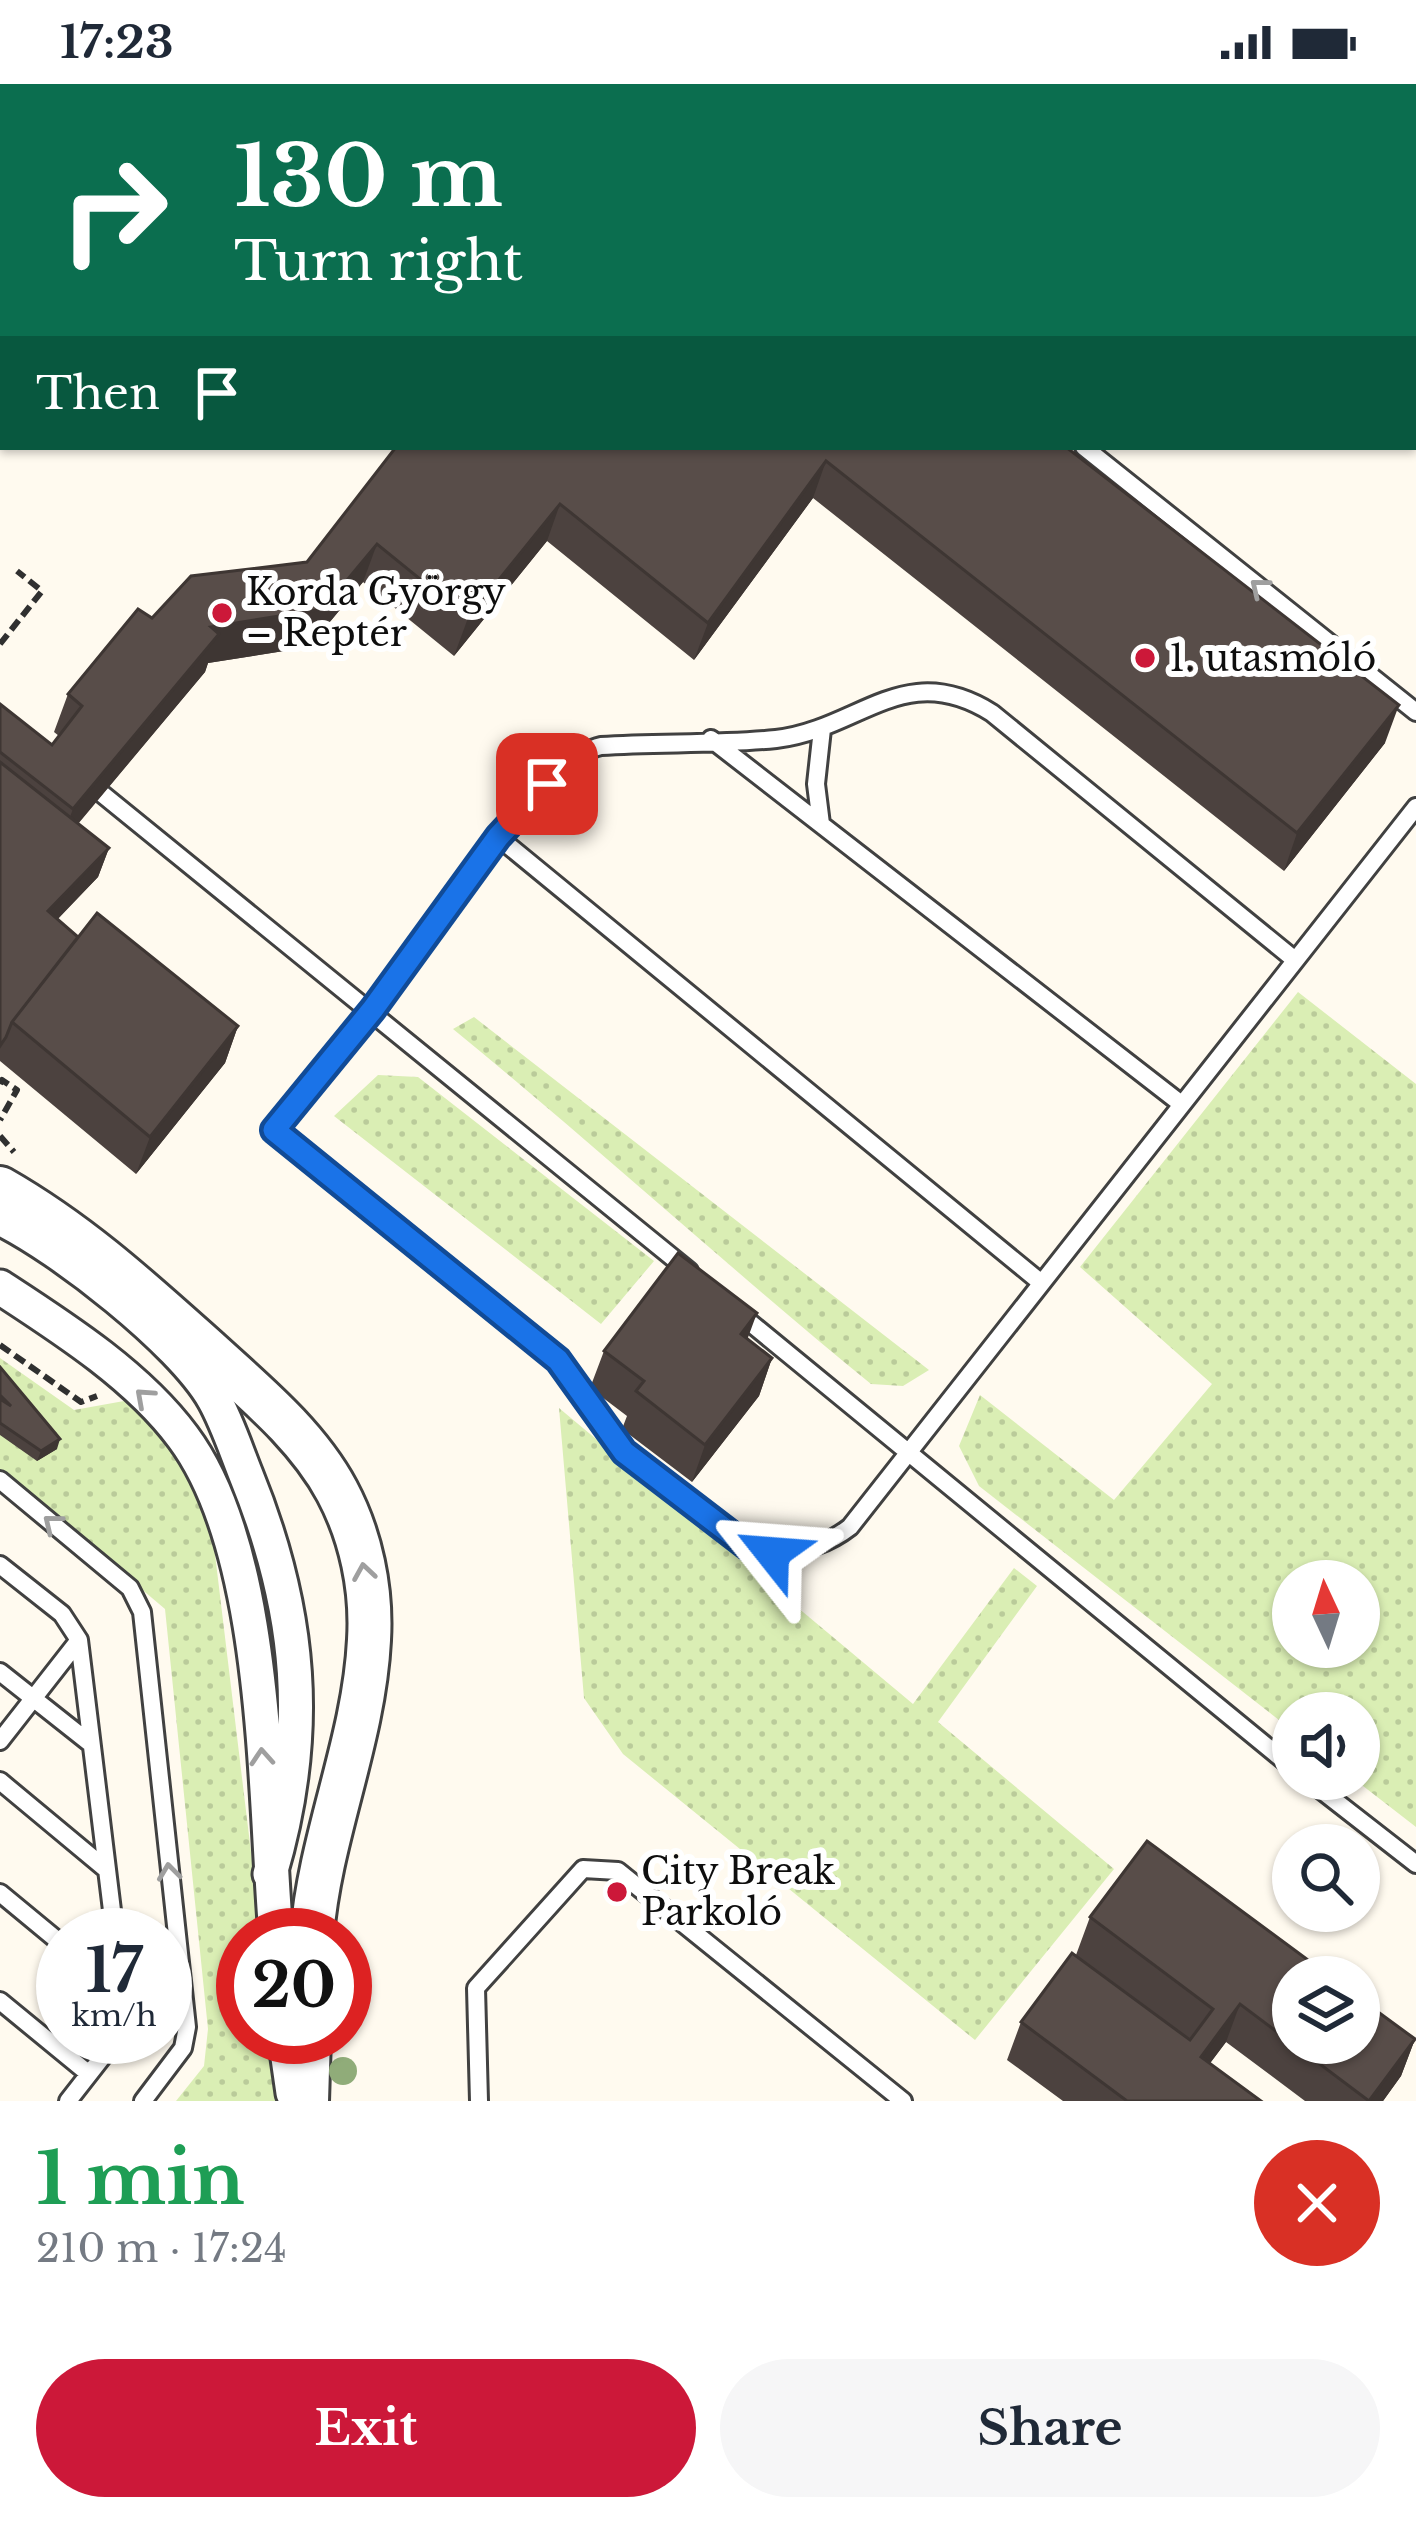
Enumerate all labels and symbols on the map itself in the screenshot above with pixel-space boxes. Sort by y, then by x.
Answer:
place label: Korda György – Reptér [246,570,506,656]
one-way arrow [1251,580,1273,601]
marker: Korda György – Reptér [209,600,235,626]
place label: 1. utasmóló [1169,636,1376,681]
marker: 1. utasmóló [1132,645,1158,671]
pin [496,733,598,835]
one-way arrow [137,1389,158,1411]
position arrow [709,1490,835,1616]
one-way arrow [44,1516,66,1538]
north arrow [1272,1560,1380,1668]
one-way arrow [353,1563,378,1583]
one-way arrow [249,1747,275,1766]
place label: City Break Parkoló [641,1849,835,1935]
one-way arrow [157,1862,183,1882]
marker: City Break Parkoló [604,1879,630,1905]
speed limit sign: 20 [216,1908,372,2064]

